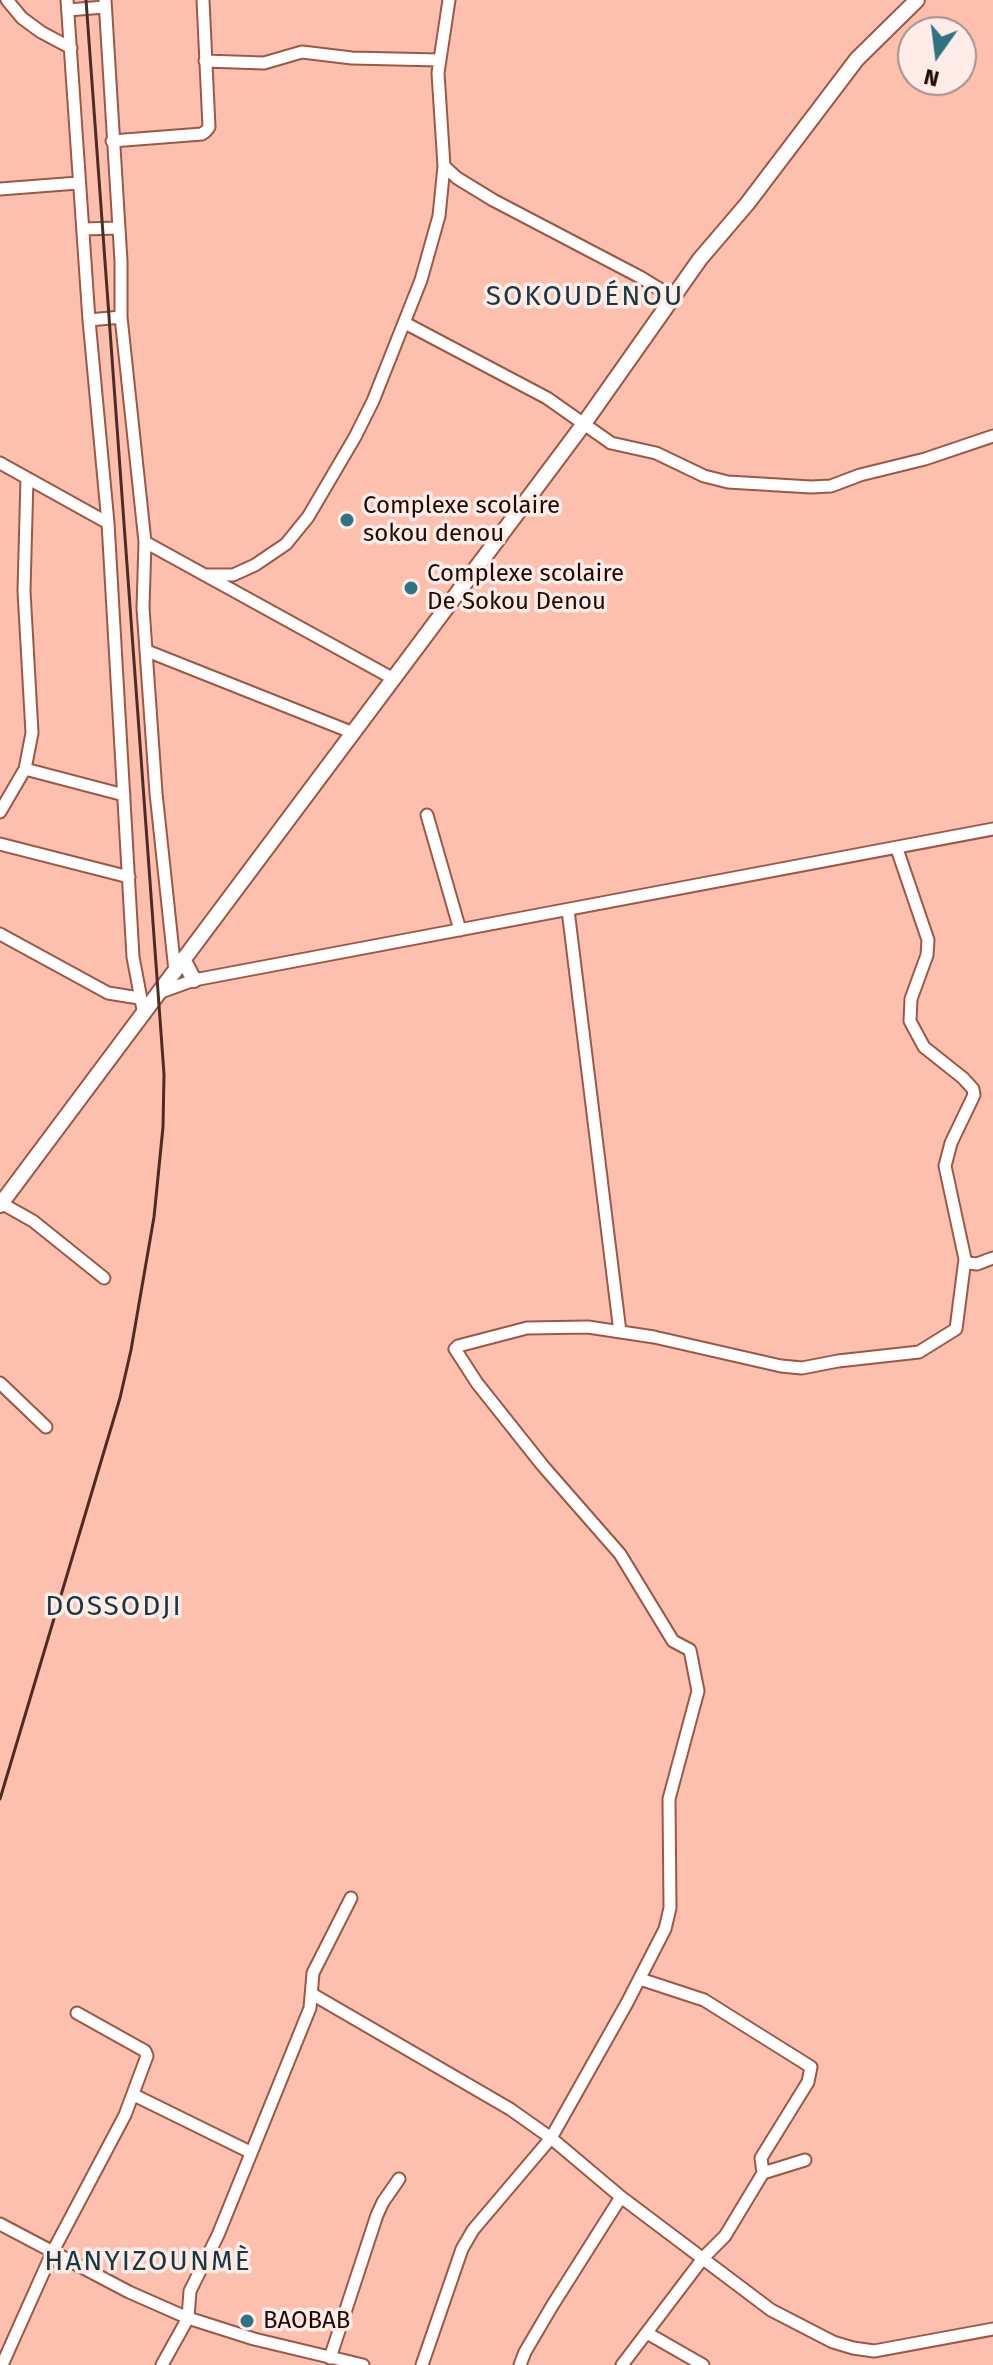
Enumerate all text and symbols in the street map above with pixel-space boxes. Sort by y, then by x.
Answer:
north arrow [897,16,977,96]
text: N [921,63,942,93]
district label: SOKOUDÉNOU [486,280,684,314]
place label: Complexe scolaire sokou denou [363,492,560,548]
marker: Complexe scolaire sokou denou [338,511,356,529]
place label: Complexe scolaire De Sokou Denou [427,560,624,616]
marker: Complexe scolaire De Sokou Denou [402,579,420,597]
district label: DOSSODJI [45,1590,183,1624]
district label: HANYIZOUNMÈ [44,2245,252,2279]
place label: BAOBAB [263,2307,350,2335]
marker: BAOBAB [238,2312,256,2330]

